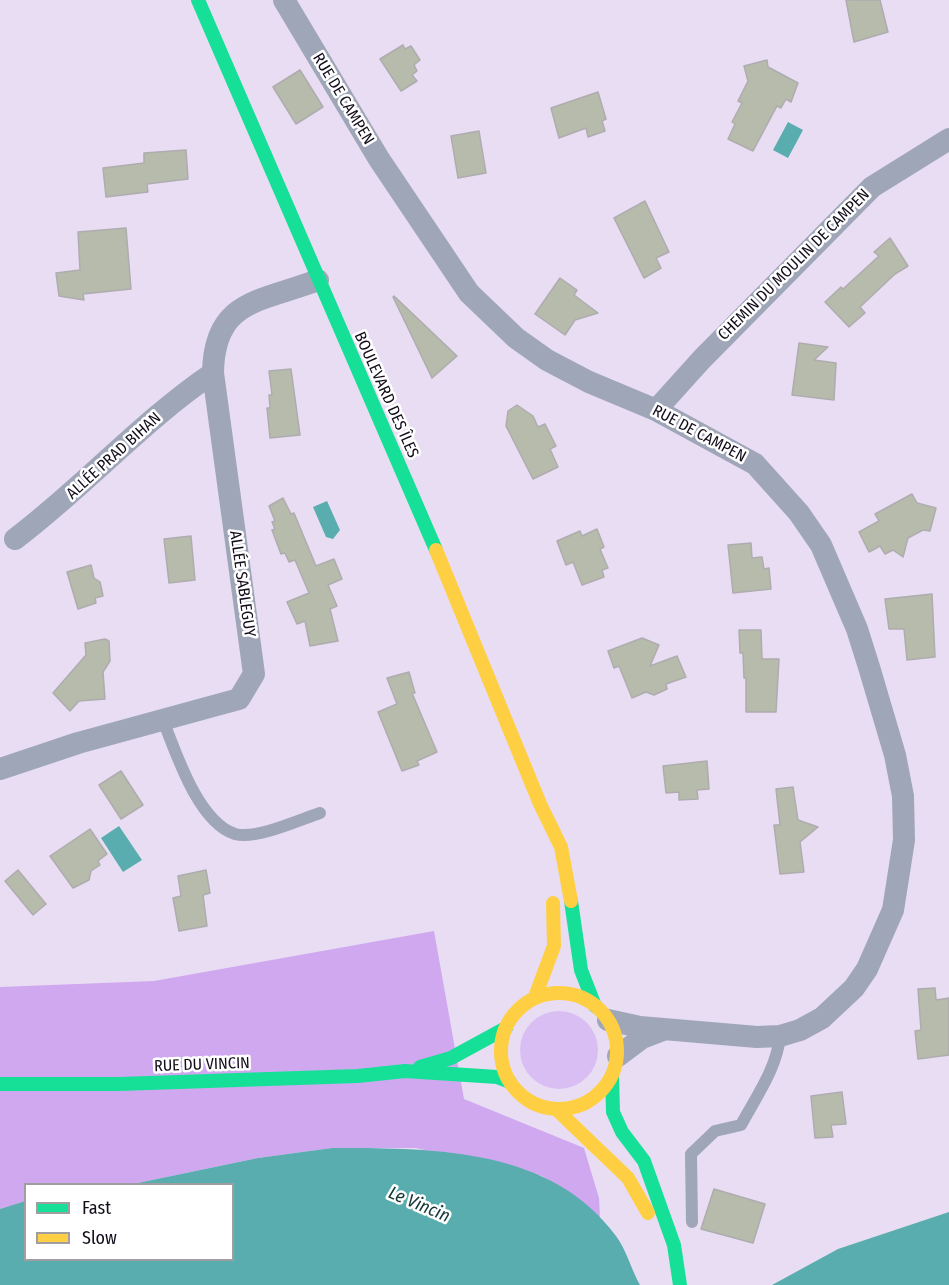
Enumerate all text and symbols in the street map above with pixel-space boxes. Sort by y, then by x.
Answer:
street label: RUE DE CAMPEN [308,50,378,148]
street label: CHEMIN DU MOULIN DE CAMPEN [714,185,874,345]
street label: BOULEVARD DES ÎLES [350,329,422,461]
street label: RUE DE CAMPEN [649,401,749,467]
street label: ALLÉE PRAD BIHAN [63,408,165,504]
street label: ALLÉE SABLEGUY [225,530,259,638]
street label: RUE DU VINCIN [154,1054,250,1076]
water label: Le Vincin [385,1182,453,1228]
legend [24,1183,234,1261]
text: Fast [82,1197,111,1219]
text: Slow [82,1227,117,1249]

